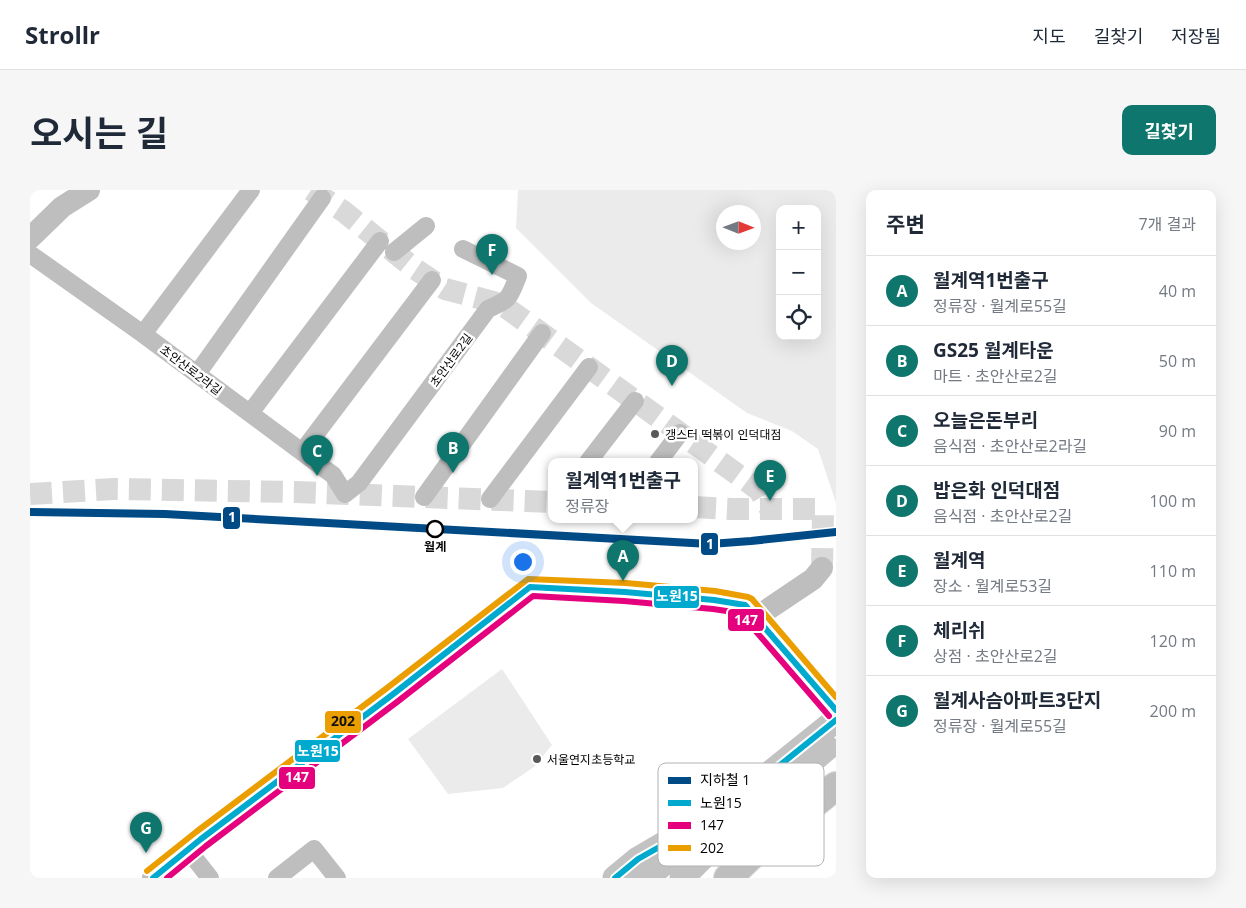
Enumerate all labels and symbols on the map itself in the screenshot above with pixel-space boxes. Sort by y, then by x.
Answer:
north arrow [716,205,761,250]
pin: F [476,234,508,275]
street label: 초안산로2길 [426,330,476,390]
street label: 초안산로2라길 [157,341,225,399]
pin: D [656,345,688,386]
place label: 갱스터 떡볶이 인덕대점 [665,426,782,443]
marker: 갱스터 떡볶이 인덕대점 [649,428,661,440]
pin: B [437,432,469,473]
pin: C [301,435,333,476]
pin: E [754,460,786,501]
line badge: 1 [222,506,241,530]
text: 1 [228,507,236,526]
marker: 월계 [426,520,444,538]
line badge: 1 [700,532,719,556]
text: 1 [706,534,714,553]
place label: 월계 [424,538,446,555]
pin: A [607,540,639,581]
your location [510,549,536,575]
line badge: 노원15 [653,585,700,609]
text: 노원15 [656,586,698,605]
line badge: 147 [727,608,765,632]
text: 147 [734,610,758,629]
line badge: 202 [324,710,362,734]
text: 202 [331,711,355,730]
line badge: 노원15 [294,739,341,763]
text: 노원15 [297,741,339,760]
place label: 서울연지초등학교 [547,751,635,768]
marker: 서울연지초등학교 [531,753,543,765]
legend [658,763,824,866]
line badge: 147 [278,766,316,790]
text: 147 [285,767,309,786]
text: 지하철 1 [700,770,750,789]
text: 노원15 [700,793,742,812]
pin: G [130,812,162,853]
text: 147 [700,815,724,834]
text: 202 [700,838,724,857]

